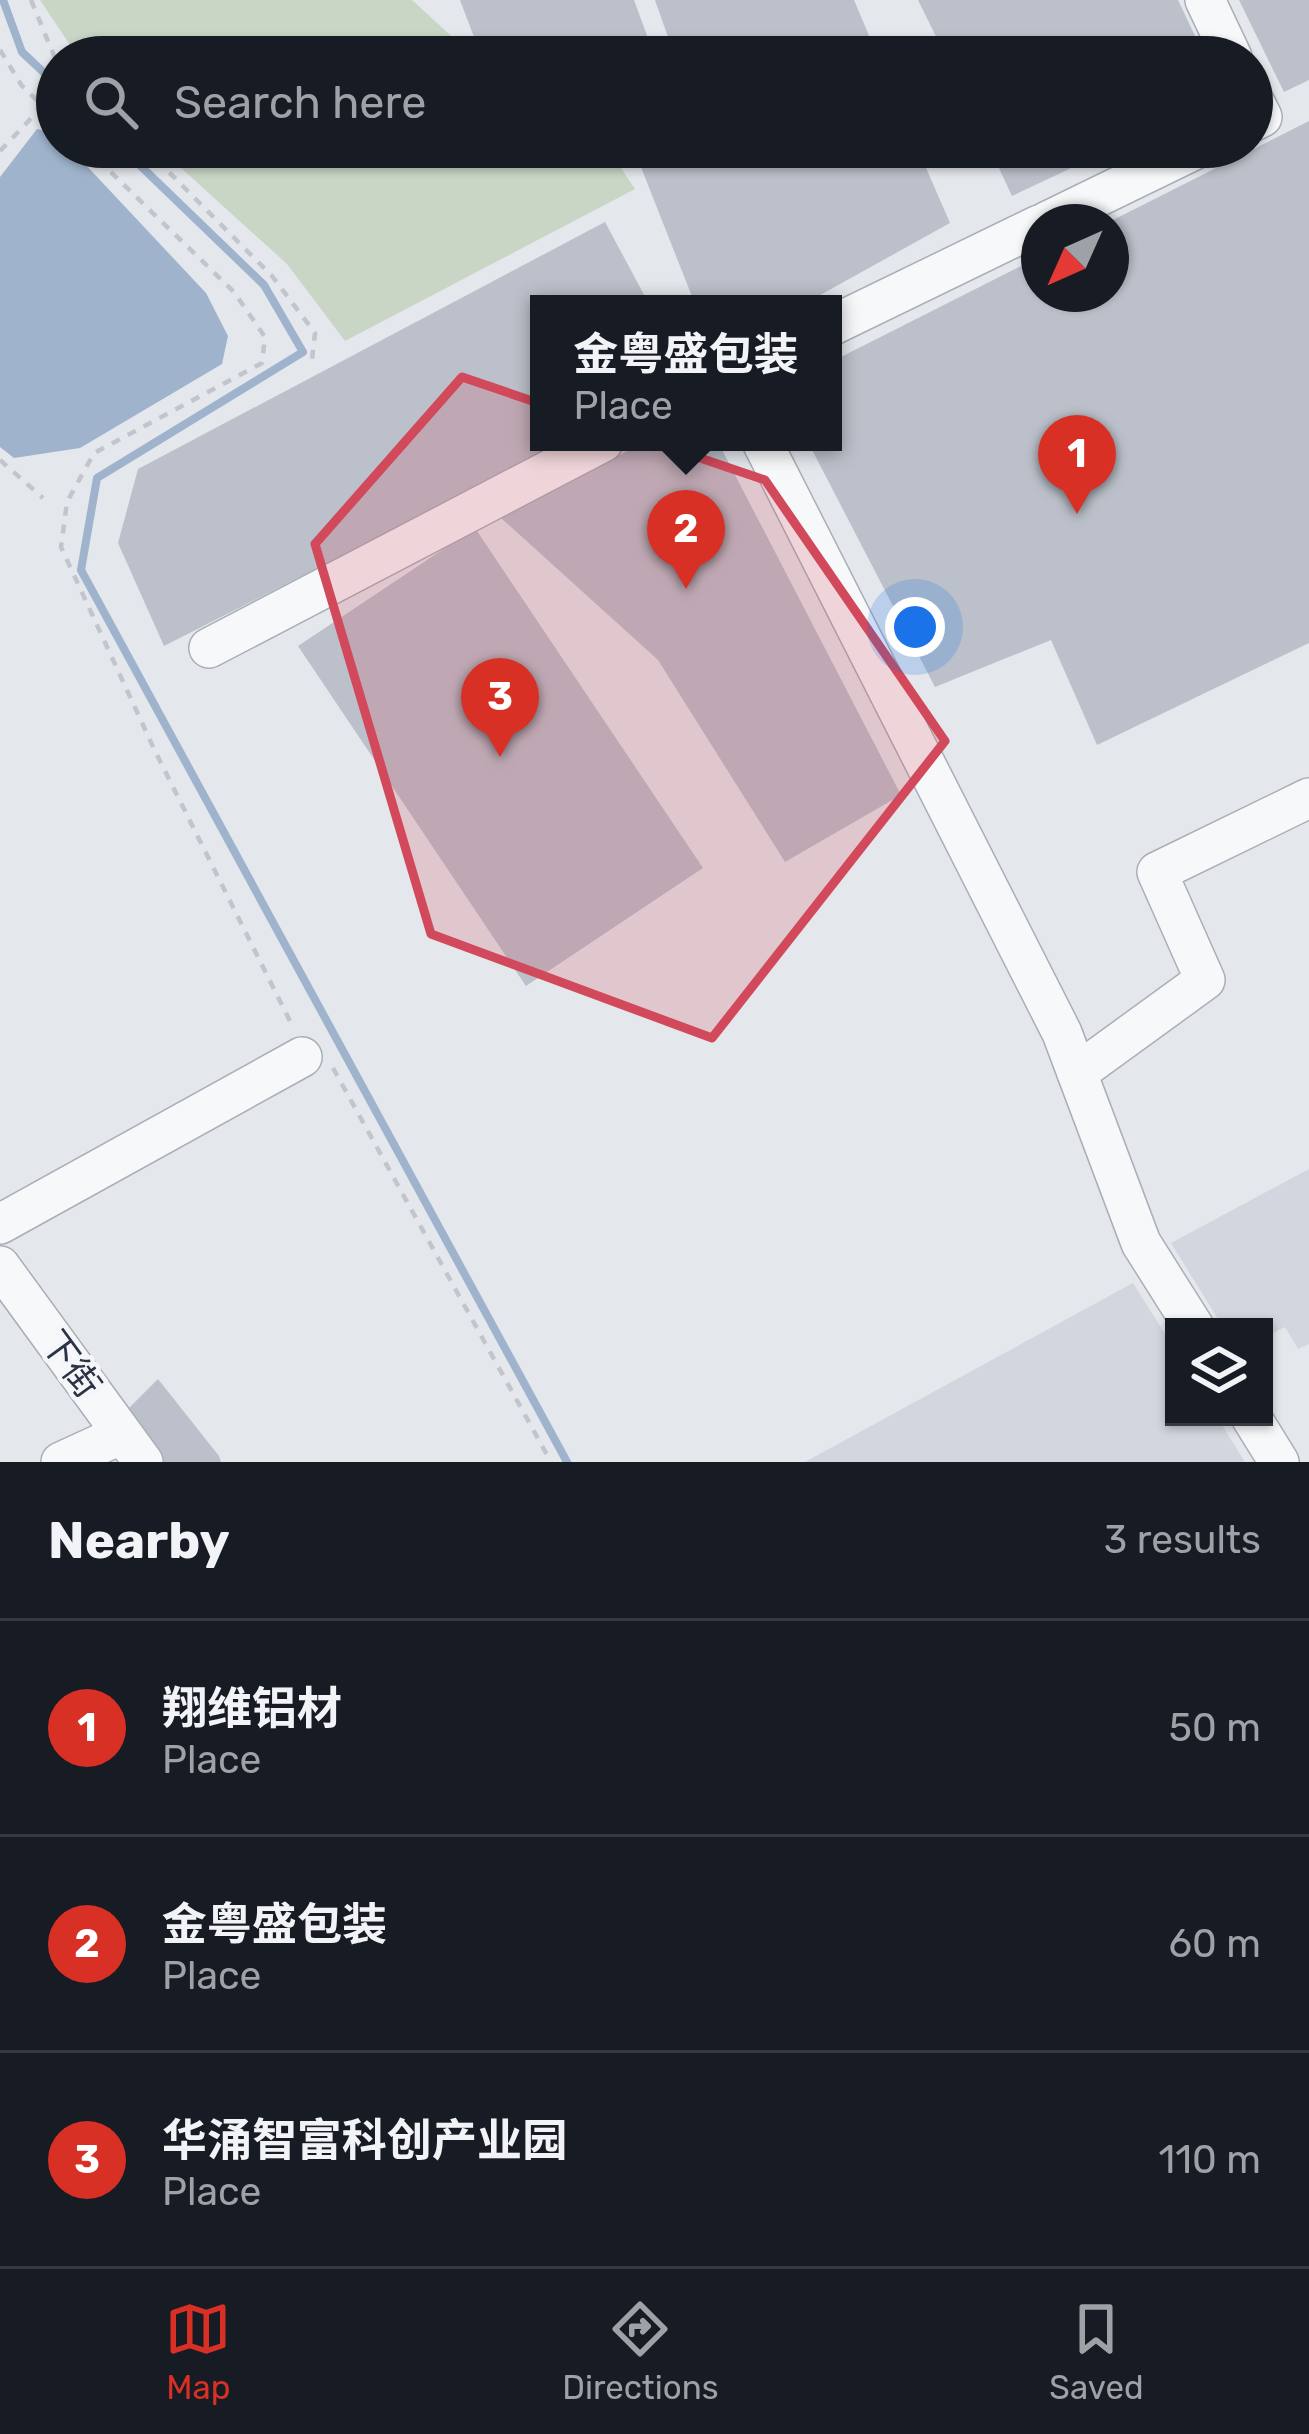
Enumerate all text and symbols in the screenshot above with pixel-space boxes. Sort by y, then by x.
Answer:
search box [36,36,1273,168]
icon: search [78,69,144,135]
text: Search here [174,76,426,129]
north arrow [1021,204,1129,312]
popup [530,295,842,451]
text: 金粤盛包装 [573,328,799,381]
text: Place [573,383,673,429]
pin: 1 [1038,415,1116,514]
pin: 2 [647,490,725,589]
your location [885,597,945,657]
pin: 3 [461,658,539,757]
map controls [1165,1318,1273,1426]
button: layers [1165,1318,1273,1426]
street label: 下街 [32,1322,110,1406]
text: Nearby [48,1510,230,1571]
text: 3 results [1104,1517,1261,1563]
text: 翔维铝材 [162,1682,342,1735]
text: 1 [77,1705,97,1751]
text: 50 m [1169,1705,1261,1751]
text: Place [162,1737,261,1783]
text: 金粤盛包装 [162,1898,387,1951]
text: 2 [74,1921,100,1967]
text: 60 m [1168,1921,1261,1967]
text: Place [162,1953,261,1999]
text: 华涌智富科创产业园 [162,2114,567,2167]
text: 3 [74,2137,100,2183]
text: 110 m [1159,2137,1261,2183]
text: Place [162,2169,261,2215]
tab: Map [165,2296,231,2407]
tab: Directions [562,2296,719,2407]
tab: Saved [1049,2296,1144,2407]

